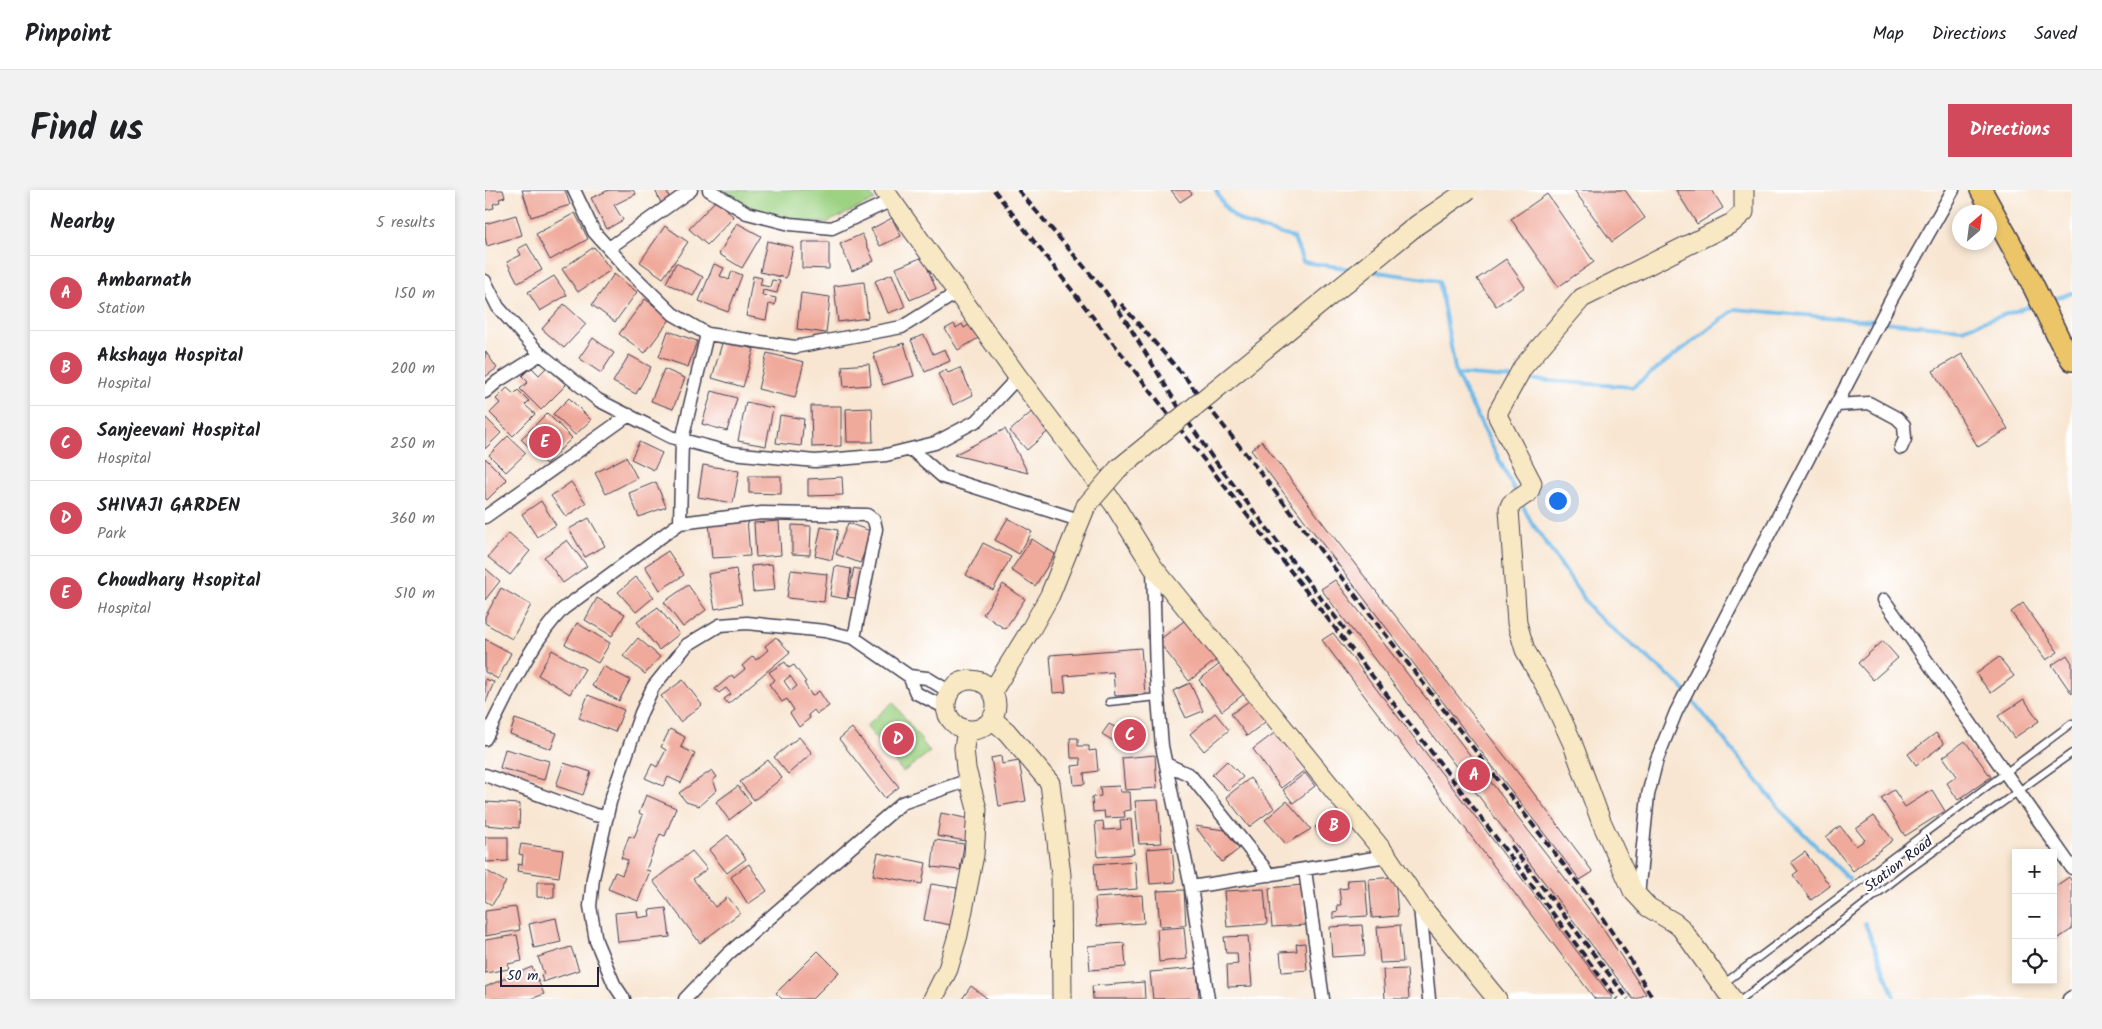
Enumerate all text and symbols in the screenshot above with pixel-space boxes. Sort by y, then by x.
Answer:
text: Pinpoint [25,15,112,54]
text: Map [1872,20,1904,49]
text: Directions [1932,20,2006,49]
text: Saved [2034,20,2077,49]
text: Find us [30,102,143,158]
button: Directions [1948,104,2072,157]
north arrow [1952,205,1997,250]
text: Nearby [50,206,115,239]
text: 5 results [376,210,435,235]
text: Ambarnath [97,266,191,296]
text: A [61,281,71,306]
text: 150 m [394,281,435,306]
text: Station [97,296,145,321]
text: Akshaya Hospital [97,341,243,371]
text: B [61,356,71,381]
text: 200 m [391,356,435,381]
text: Hospital [97,371,151,396]
text: Sanjeevani Hospital [97,416,260,446]
pin: E [529,423,561,461]
text: C [61,431,71,456]
text: 250 m [390,431,435,456]
text: Hospital [97,446,151,471]
your location [1545,488,1571,514]
text: SHIVAJI GARDEN [97,491,240,521]
text: D [61,506,71,531]
text: 360 m [390,506,435,531]
text: Park [97,521,126,546]
text: Choudhary Hsopital [97,566,260,596]
text: E [62,581,70,606]
text: 510 m [394,581,435,606]
text: Hospital [97,596,151,621]
pin: C [1114,716,1146,754]
pin: D [882,720,914,758]
pin: A [1458,756,1490,794]
pin: B [1318,807,1350,845]
street label: Station Road [1859,831,1939,899]
map controls [2012,849,2057,984]
button: + [2012,849,2057,894]
button: − [2012,894,2057,939]
button: locate [2012,939,2057,984]
scale bar [500,964,599,987]
text: 50 m [507,965,538,987]

